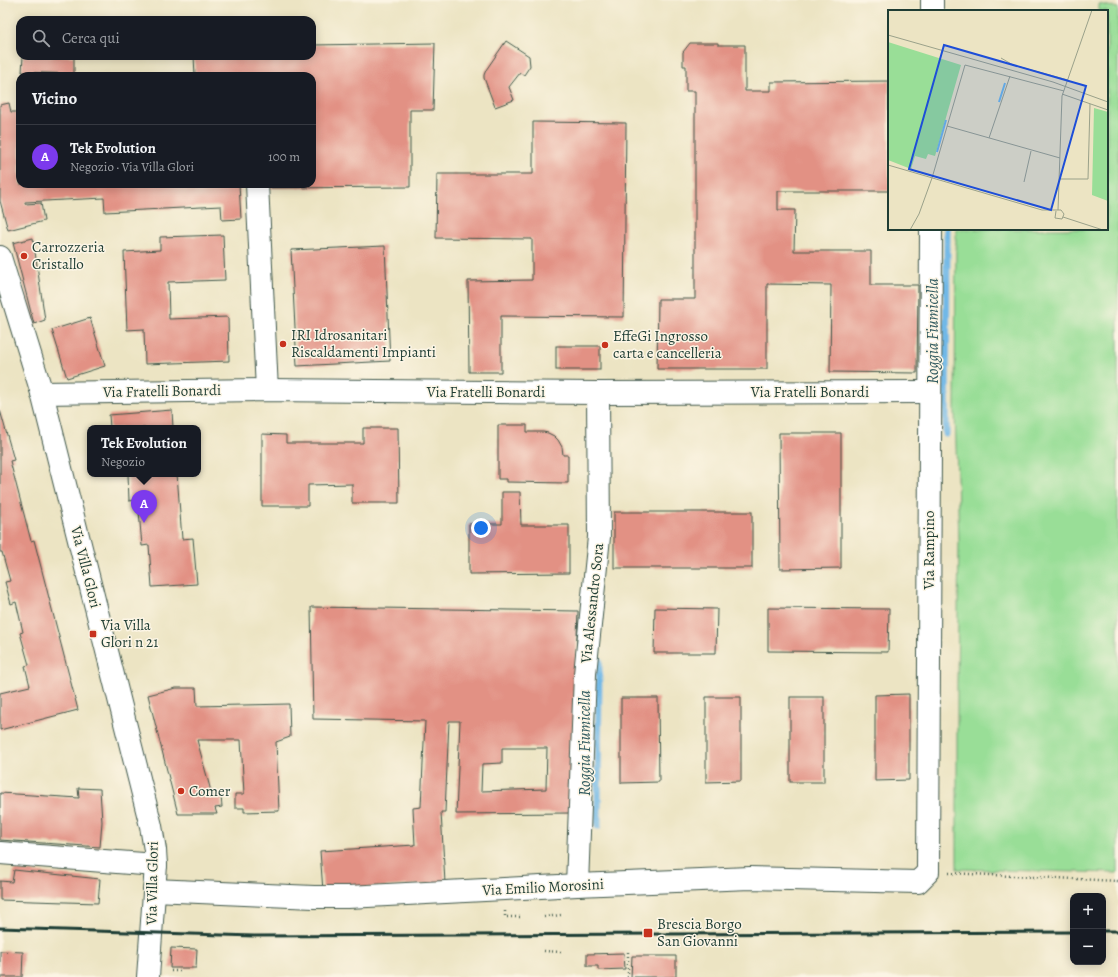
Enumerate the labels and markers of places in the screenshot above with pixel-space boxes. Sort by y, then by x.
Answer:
place label: Carrozzeria Cristallo [32,237,105,274]
marker: Carrozzeria Cristallo [19,251,29,261]
place label: IRI Idrosanitari Riscaldamenti Impianti [291,325,436,362]
place label: EffeGi Ingrosso carta e cancelleria [613,326,722,363]
marker: IRI Idrosanitari Riscaldamenti Impianti [278,339,288,349]
marker: EffeGi Ingrosso carta e cancelleria [600,340,610,350]
pin: A [131,490,157,523]
place label: Via Villa Glori n 21 [100,615,158,652]
marker: Via Villa Glori n 21 [88,629,98,639]
place label: Comer [189,781,231,801]
marker: Comer [176,786,186,796]
place label: Brescia Borgo San Giovanni [657,914,742,951]
marker: Brescia Borgo San Giovanni [642,927,654,939]

